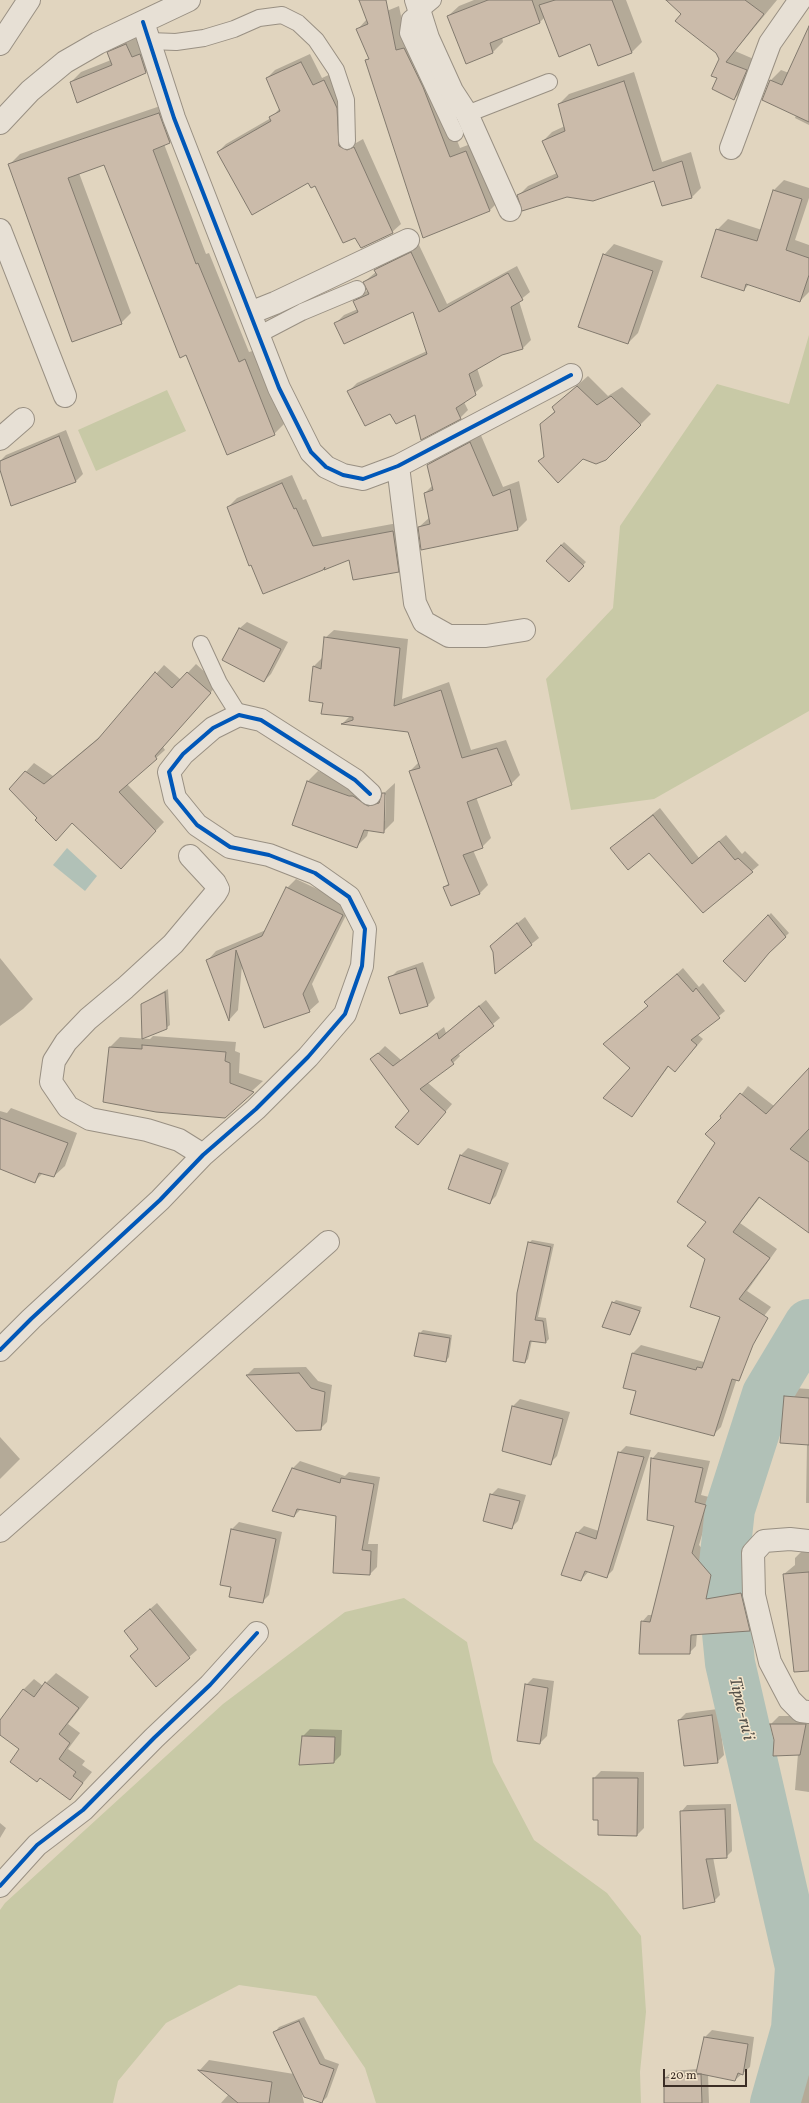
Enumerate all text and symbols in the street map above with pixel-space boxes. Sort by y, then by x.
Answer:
water label: Tipae-ru’i [723,1676,757,1742]
scale bar [665,2061,749,2087]
text: 20 m [670,2068,697,2084]

